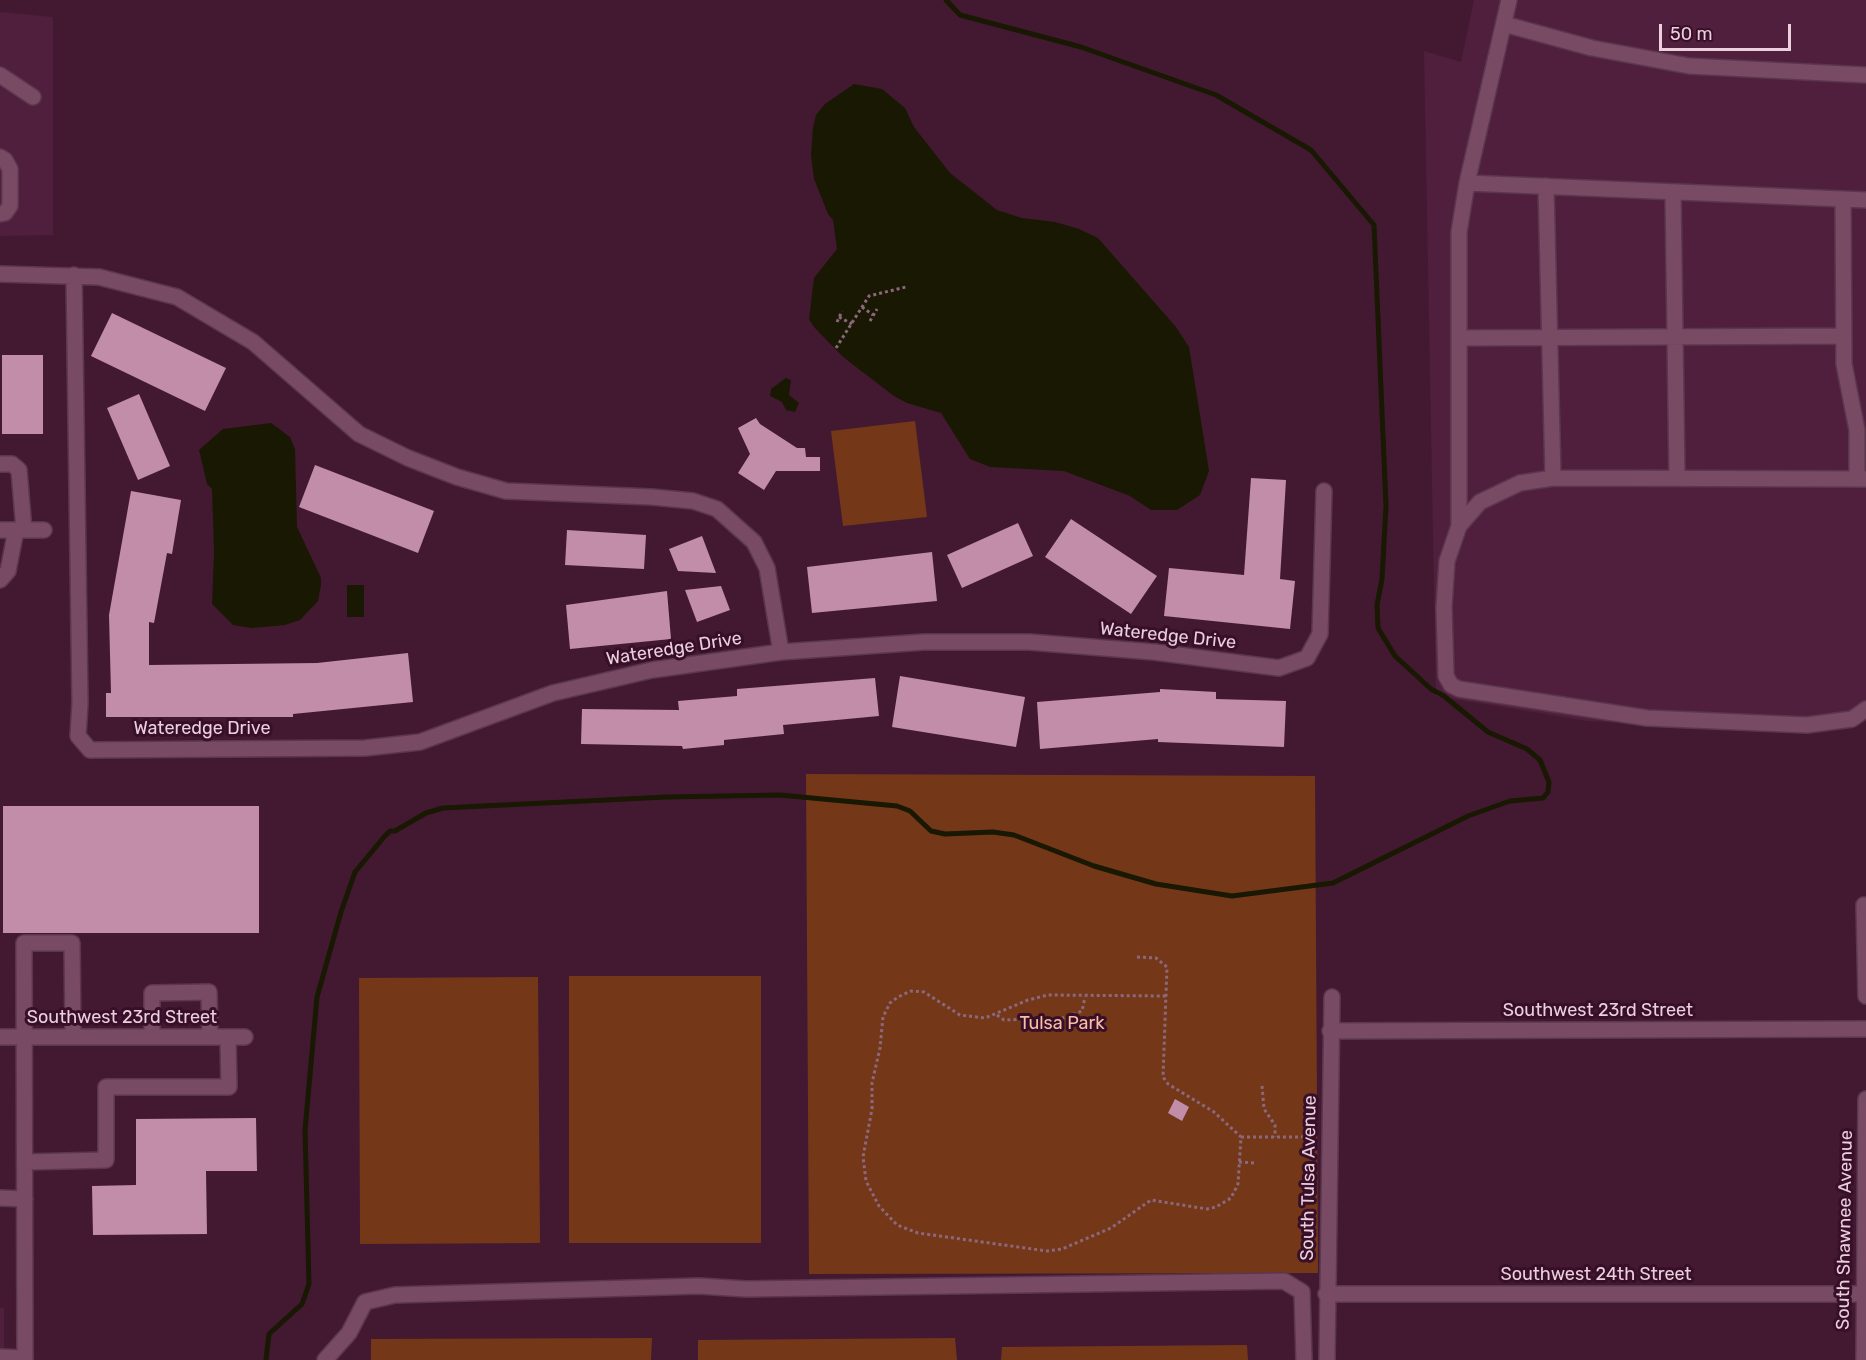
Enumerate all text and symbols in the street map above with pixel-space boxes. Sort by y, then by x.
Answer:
scale bar [1662,12,1794,50]
text: 50 m [1670,23,1713,45]
street label: Wateredge Drive [1099,618,1237,654]
street label: Wateredge Drive [605,628,743,670]
street label: Wateredge Drive [134,718,270,740]
street label: Southwest 23rd Street [1503,1000,1693,1022]
street label: Southwest 23rd Street [27,1007,217,1029]
park label: Tulsa Park [1019,1013,1105,1035]
street label: South Tulsa Avenue [1297,1095,1321,1261]
street label: South Shawnee Avenue [1832,1130,1858,1330]
street label: Southwest 24th Street [1500,1264,1692,1286]

